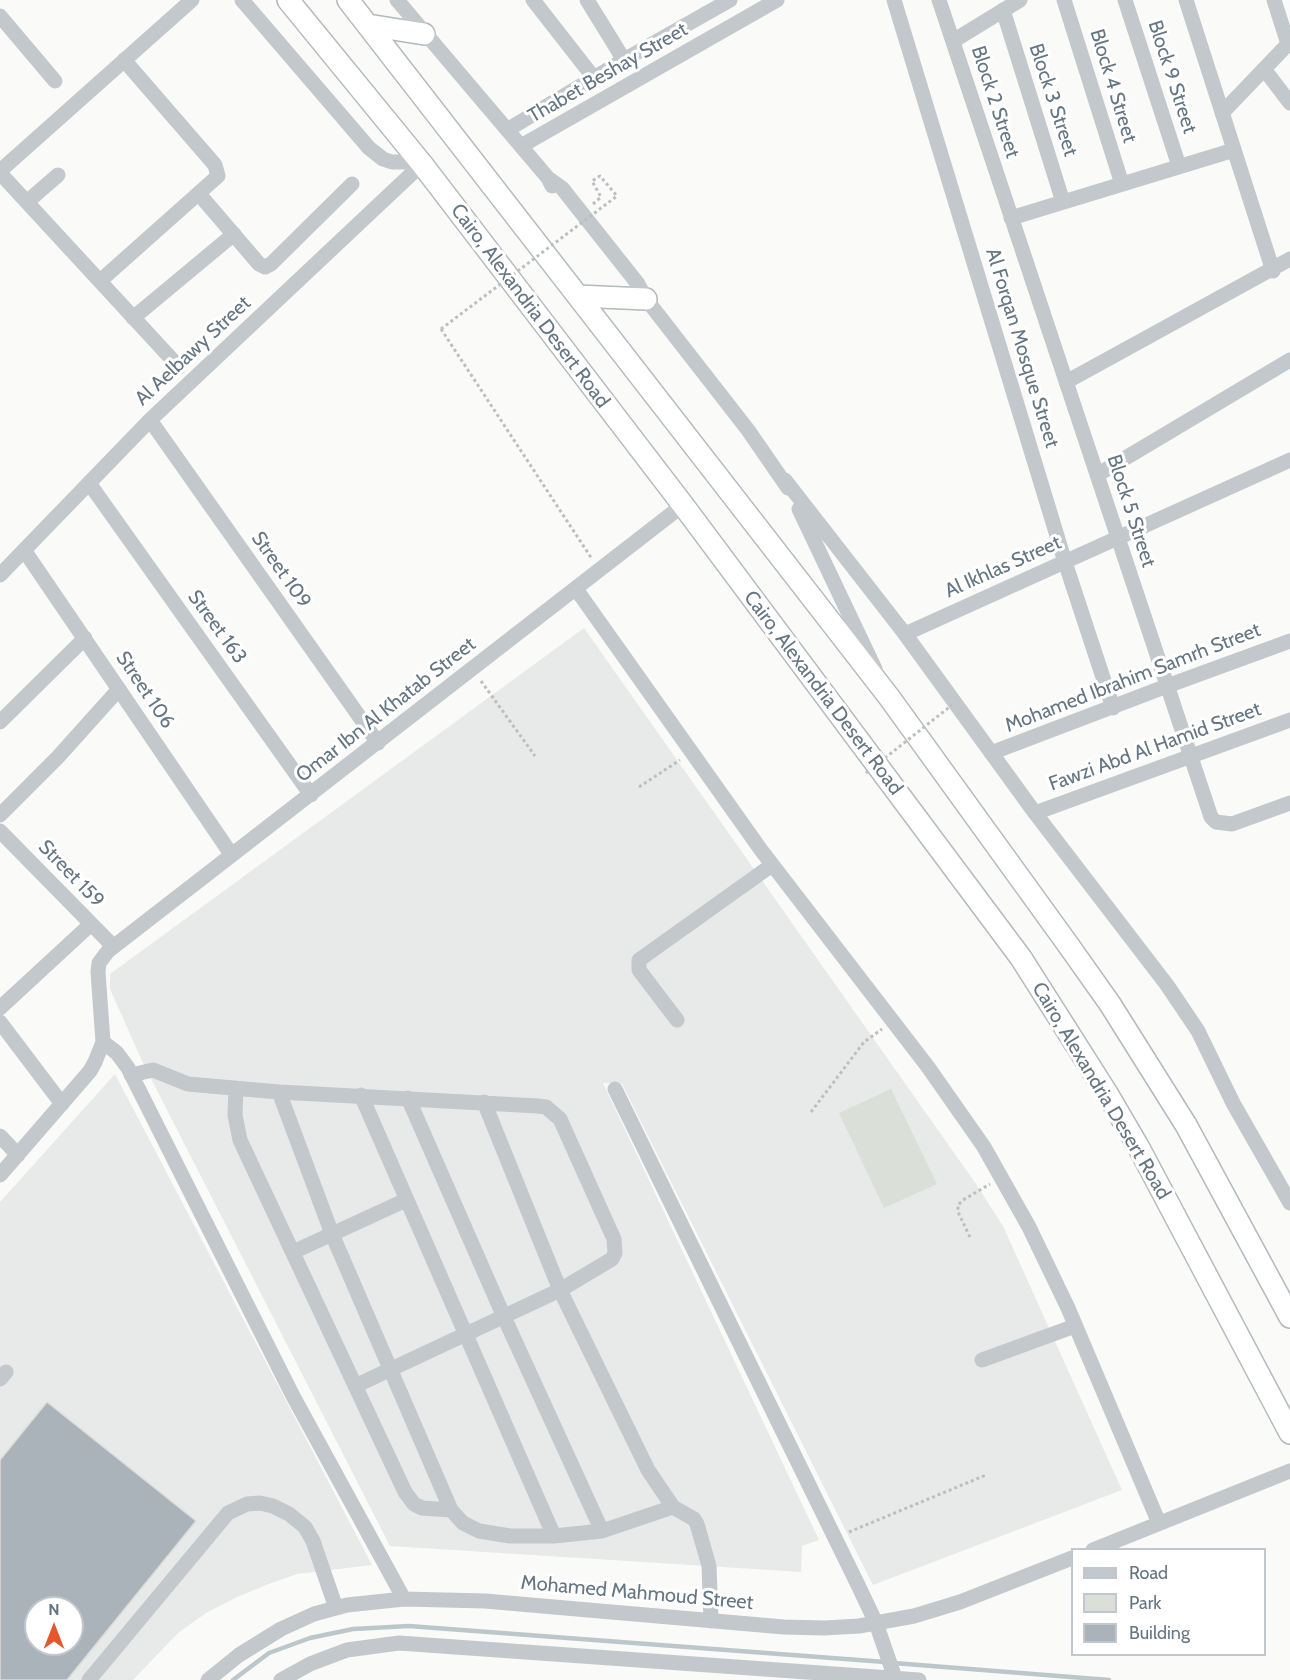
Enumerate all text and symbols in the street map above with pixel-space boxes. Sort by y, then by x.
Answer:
street label: Thabet Beshay Street [524,18,692,128]
street label: Block 9 Street [1142,18,1202,136]
street label: Block 4 Street [1084,26,1142,146]
street label: Block 3 Street [1024,41,1082,159]
street label: Block 2 Street [966,43,1024,161]
street label: Cairo, Alexandria Desert Road [445,199,615,413]
street label: Al Forqan Mosque Street [980,245,1064,451]
street label: Al Aelbawy Street [130,291,256,411]
street label: Block 5 Street [1102,452,1160,570]
street label: Street 109 [246,527,316,613]
street label: Al Ikhlas Street [941,531,1065,603]
street label: Street 163 [182,586,252,668]
street label: Cairo, Alexandria Desert Road [738,586,908,800]
street label: Mohamed Ibrahim Samrh Street [1002,618,1264,738]
street label: Omar Ibn Al Khatab Street [291,632,481,788]
street label: Street 106 [111,647,179,733]
street label: Fawzi Abd Al Hamid Street [1046,697,1264,797]
street label: Street 159 [33,835,109,913]
street label: Cairo, Alexandria Desert Road [1027,978,1175,1204]
legend [1071,1548,1266,1656]
text: Road [1129,1562,1168,1584]
street label: Mohamed Mahmoud Street [520,1571,754,1615]
text: Park [1129,1592,1161,1614]
north arrow [24,1596,84,1656]
text: N [48,1600,60,1619]
text: Building [1129,1622,1190,1644]

